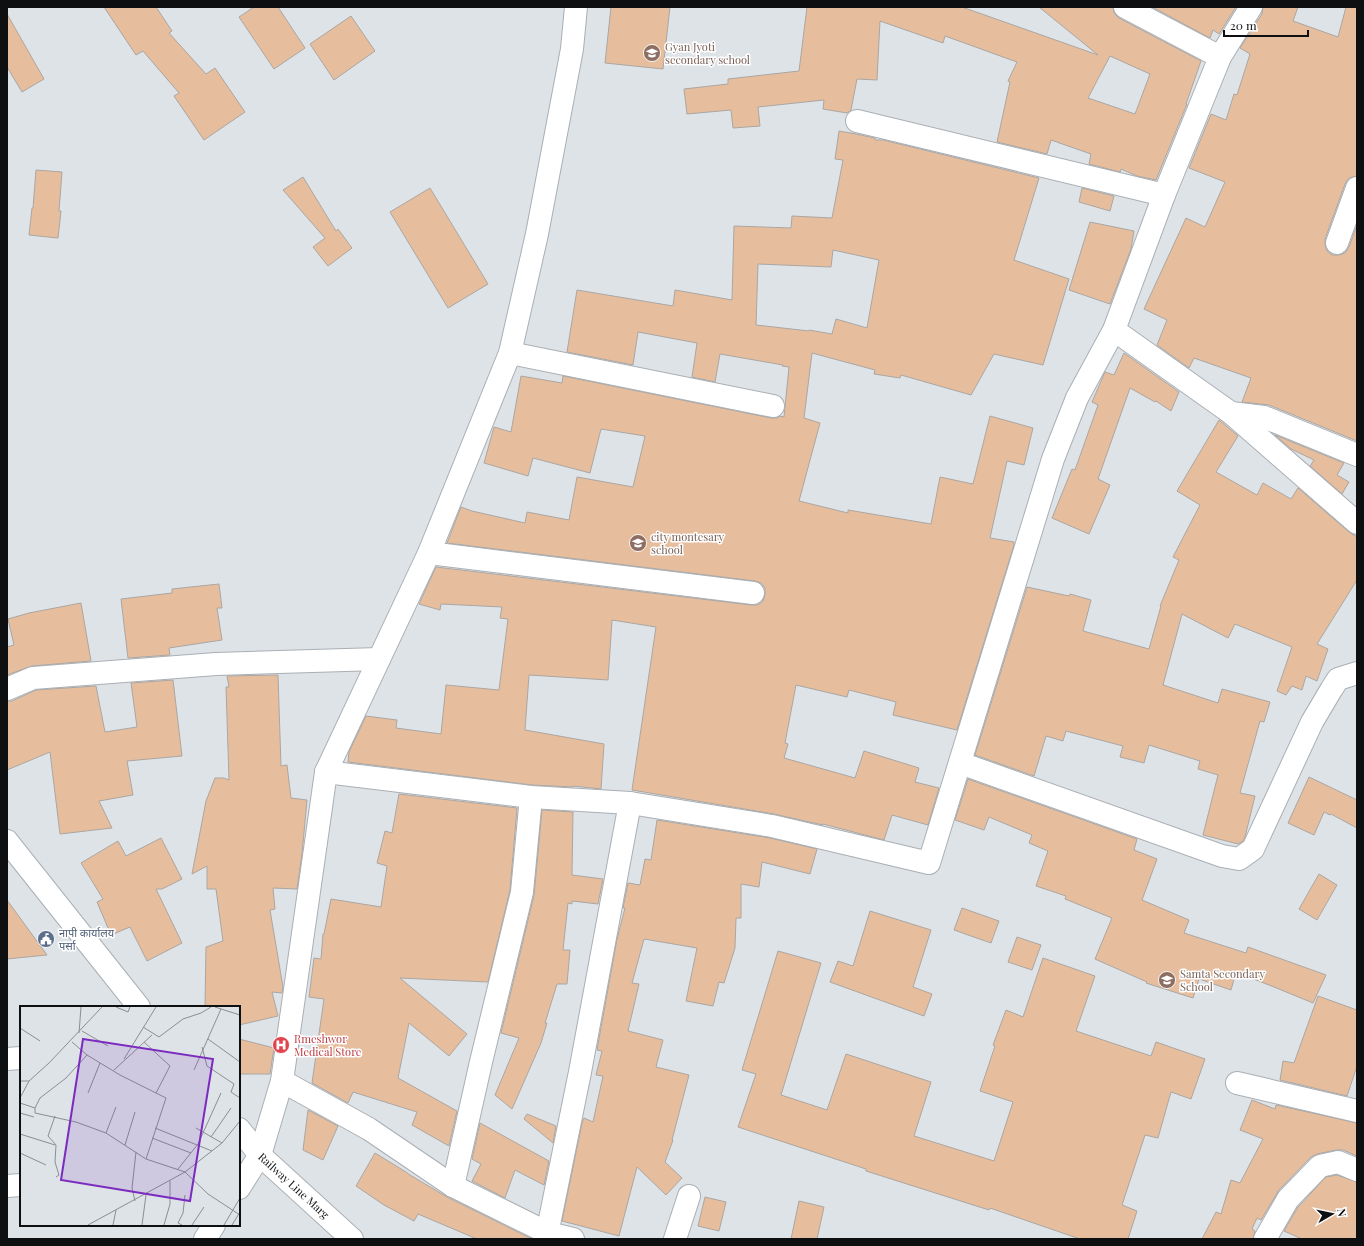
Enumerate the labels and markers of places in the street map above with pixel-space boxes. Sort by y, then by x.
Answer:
place label: Gyan Jyoti secondary school [665,39,750,67]
school or university icon: Gyan Jyoti secondary school [642,43,662,63]
place label: city montesary school [651,529,725,557]
school or university icon: city montesary school [628,533,648,553]
place label: नापी कार्यालय पर्सा [59,925,115,953]
public building icon: नापी कार्यालय पर्सा [36,929,56,949]
place label: Samta Secondary School [1180,966,1265,994]
school or university icon: Samta Secondary School [1157,970,1177,990]
place label: Rmeshwor Medical Store [294,1031,362,1059]
hospital icon: Rmeshwor Medical Store [271,1035,291,1055]

